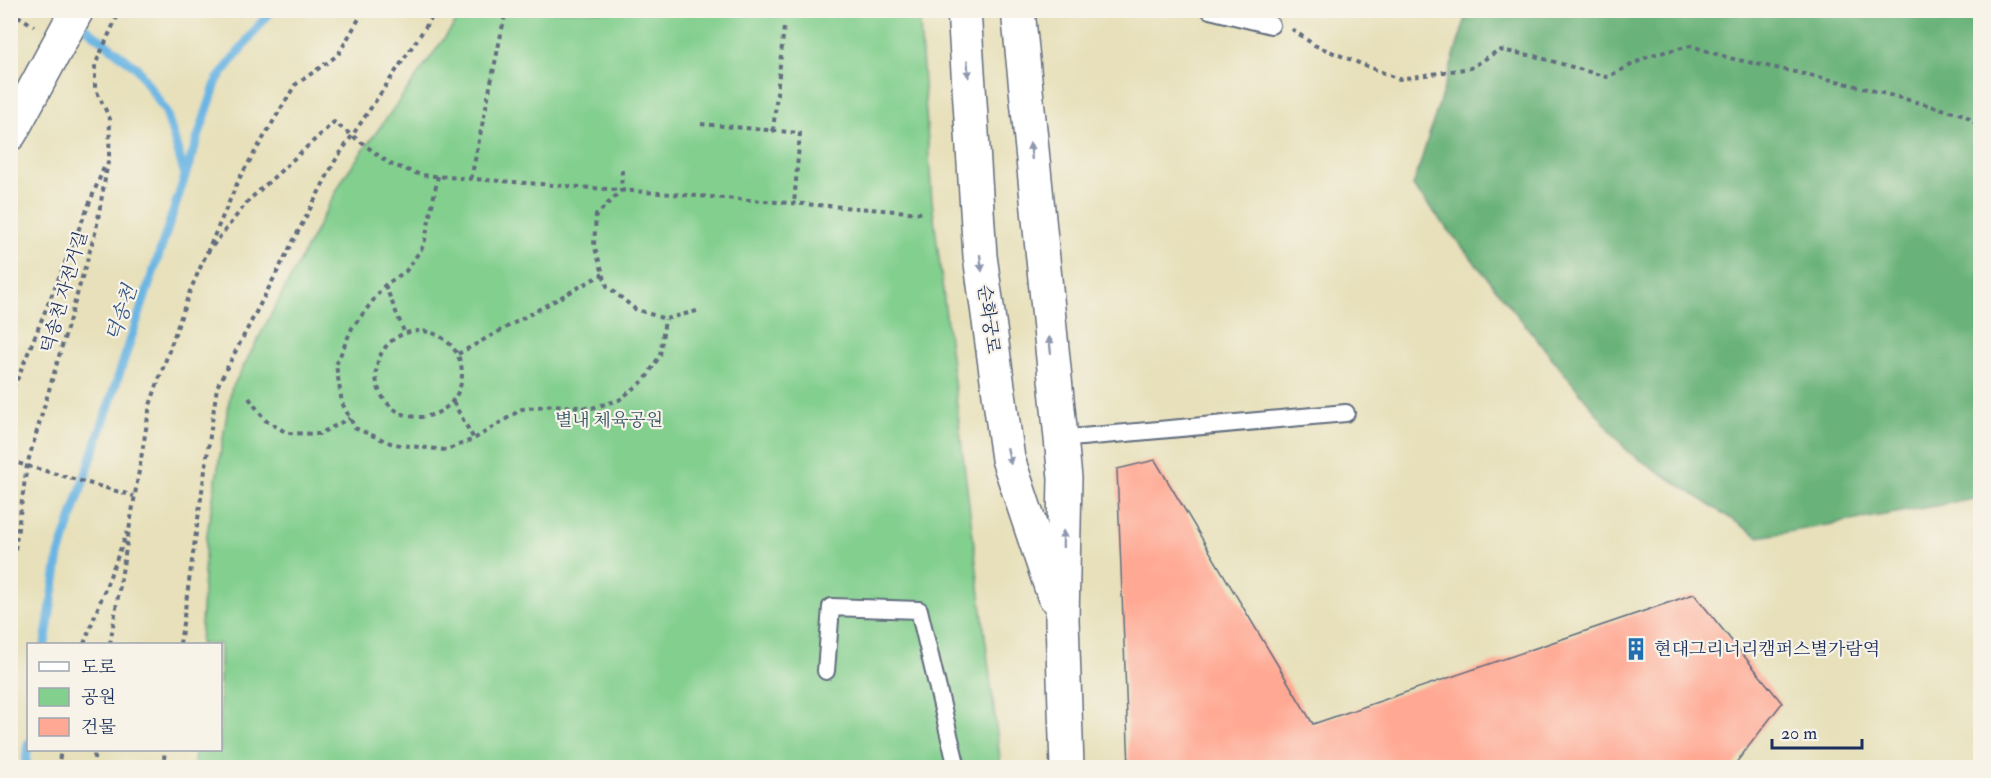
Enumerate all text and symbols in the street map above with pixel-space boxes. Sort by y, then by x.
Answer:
one-way arrow [963,59,972,78]
one-way arrow [1026,141,1036,160]
street label: 덕송천 자전거길 [36,229,93,356]
one-way arrow [976,254,985,273]
water label: 덕송천 [101,280,143,345]
street label: 순화궁로 [972,283,1005,355]
one-way arrow [1045,335,1055,354]
park label: 별내 체육공원 [555,409,663,432]
one-way arrow [1004,447,1014,466]
one-way arrow [1059,530,1068,549]
building icon: 현대그리너리캠퍼스별가람역 [1623,636,1649,662]
place label: 현대그리너리캠퍼스별가람역 [1654,638,1880,661]
legend [27,643,222,751]
text: 도로 [81,656,116,679]
text: 공원 [81,686,116,709]
scale bar [1772,712,1862,750]
text: 건물 [81,716,116,739]
text: 20 m [1781,722,1817,745]

